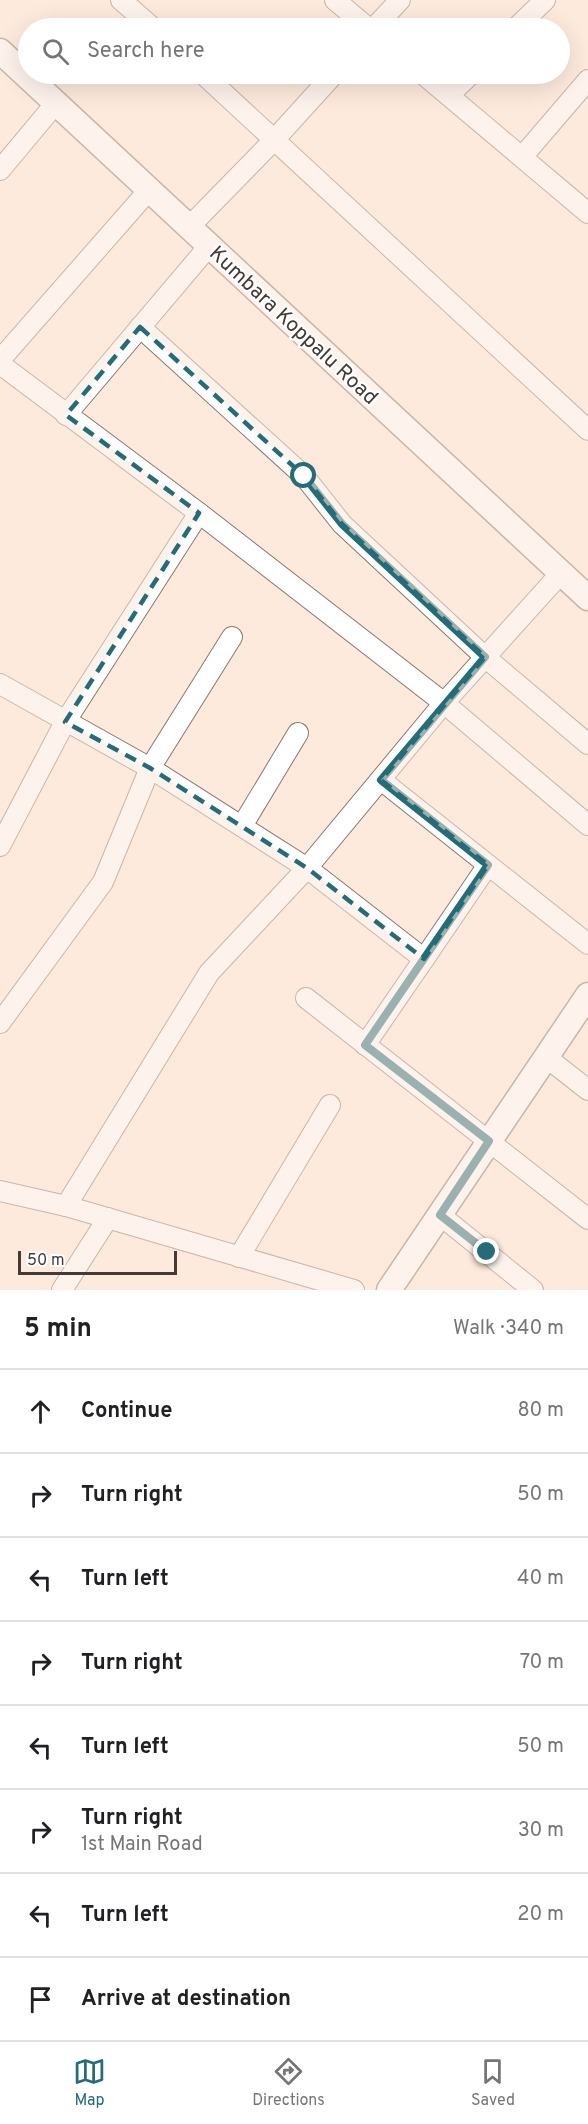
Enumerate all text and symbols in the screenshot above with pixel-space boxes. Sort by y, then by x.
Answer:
search box [18,18,570,84]
icon: search [39,35,72,68]
text: Search here [87,38,205,65]
street label: Kumbara Koppalu Road [203,241,383,411]
route start [290,462,316,488]
route end [473,1238,499,1264]
scale bar [18,1248,177,1276]
text: 50 m [27,1251,65,1271]
text: 5 min [24,1313,92,1346]
text: Walk · 340 m [453,1316,564,1342]
icon: ahead [24,1395,57,1428]
text: Continue [81,1398,172,1425]
text: 80 m [518,1398,564,1424]
icon: right [24,1479,57,1512]
text: Turn right [81,1482,183,1509]
text: 50 m [517,1482,564,1508]
icon: left [24,1563,57,1596]
text: Turn left [81,1566,169,1593]
text: 40 m [517,1566,564,1592]
icon: right [24,1647,57,1680]
text: Turn right [81,1650,183,1677]
text: 70 m [520,1650,564,1676]
icon: left [24,1731,57,1764]
text: Turn left [81,1734,169,1761]
text: 50 m [517,1734,564,1760]
text: Turn right [81,1805,183,1832]
icon: right [24,1815,57,1848]
text: 30 m [518,1818,564,1844]
text: 1st Main Road [81,1832,203,1858]
icon: left [24,1899,57,1932]
text: Turn left [81,1902,169,1929]
text: 20 m [517,1902,564,1928]
icon: arrive [24,1983,57,2016]
text: Arrive at destination [81,1986,291,2013]
tab: Map [73,2055,106,2111]
tab: Directions [252,2055,325,2111]
tab: Saved [471,2055,515,2111]

